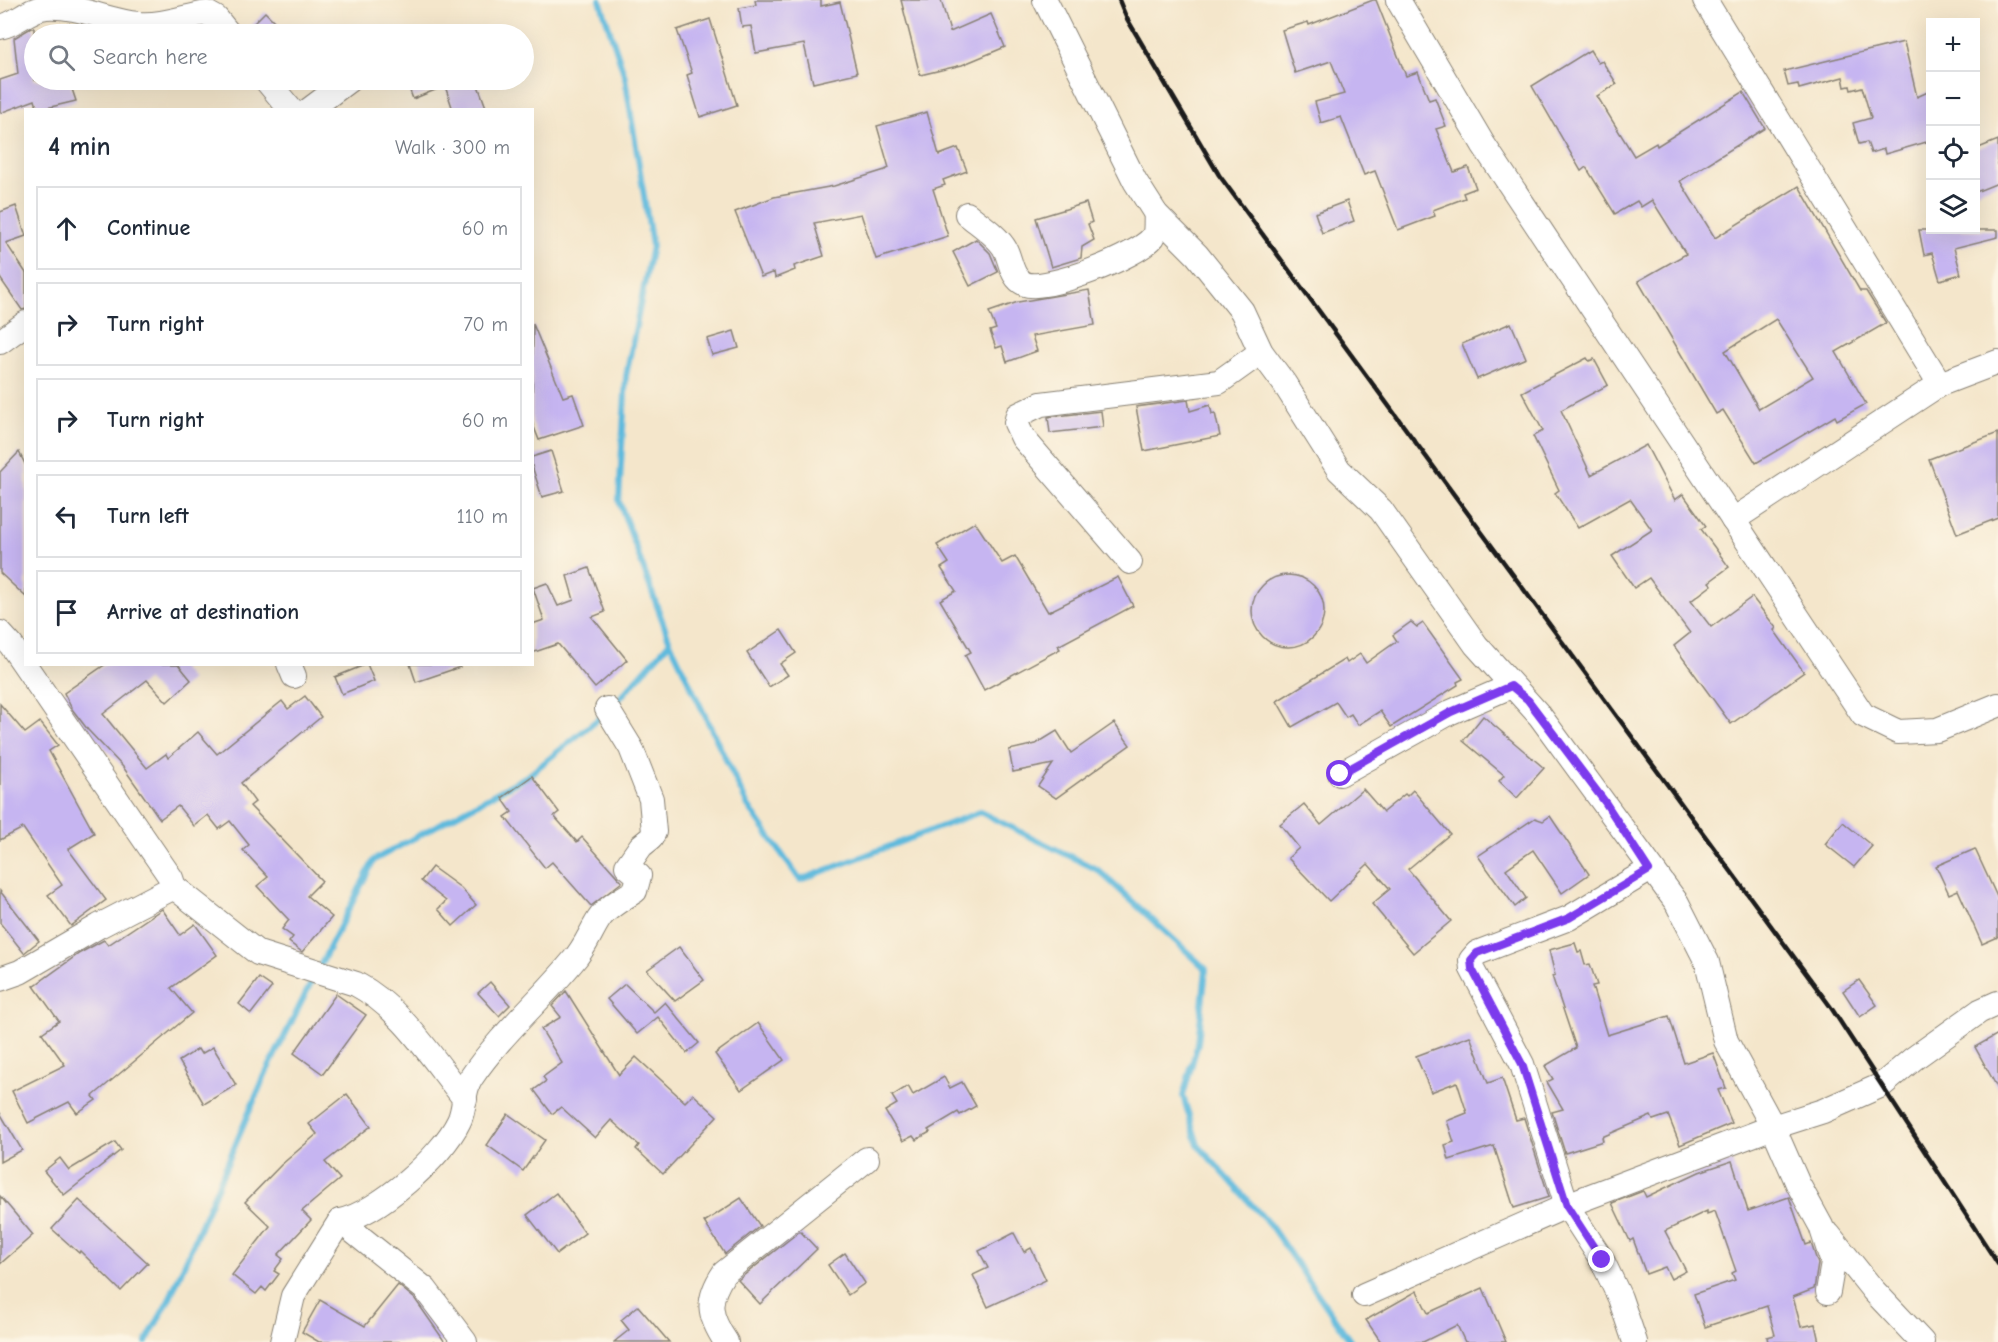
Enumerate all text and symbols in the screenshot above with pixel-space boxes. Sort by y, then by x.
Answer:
map controls [1926,18,1980,234]
button: + [1926,18,1980,72]
search box [24,24,534,90]
icon: search [45,41,78,74]
text: Search here [93,44,208,70]
button: − [1926,72,1980,126]
button: locate [1926,126,1980,180]
text: 4 min [48,132,111,162]
text: Walk · 300 m [395,136,510,159]
button: layers [1926,180,1980,234]
icon: ahead [50,212,83,245]
text: Continue [107,215,190,241]
text: 60 m [462,217,508,240]
icon: right [50,308,83,341]
text: Turn right [107,311,204,337]
text: 70 m [463,313,508,336]
icon: right [50,404,83,437]
text: Turn right [107,407,204,433]
text: 60 m [462,409,508,432]
icon: left [50,500,83,533]
text: Turn left [107,503,189,529]
text: 110 m [457,505,508,528]
icon: arrive [50,596,83,629]
text: Arrive at destination [107,599,299,625]
route start [1326,760,1352,786]
route end [1588,1246,1614,1272]

